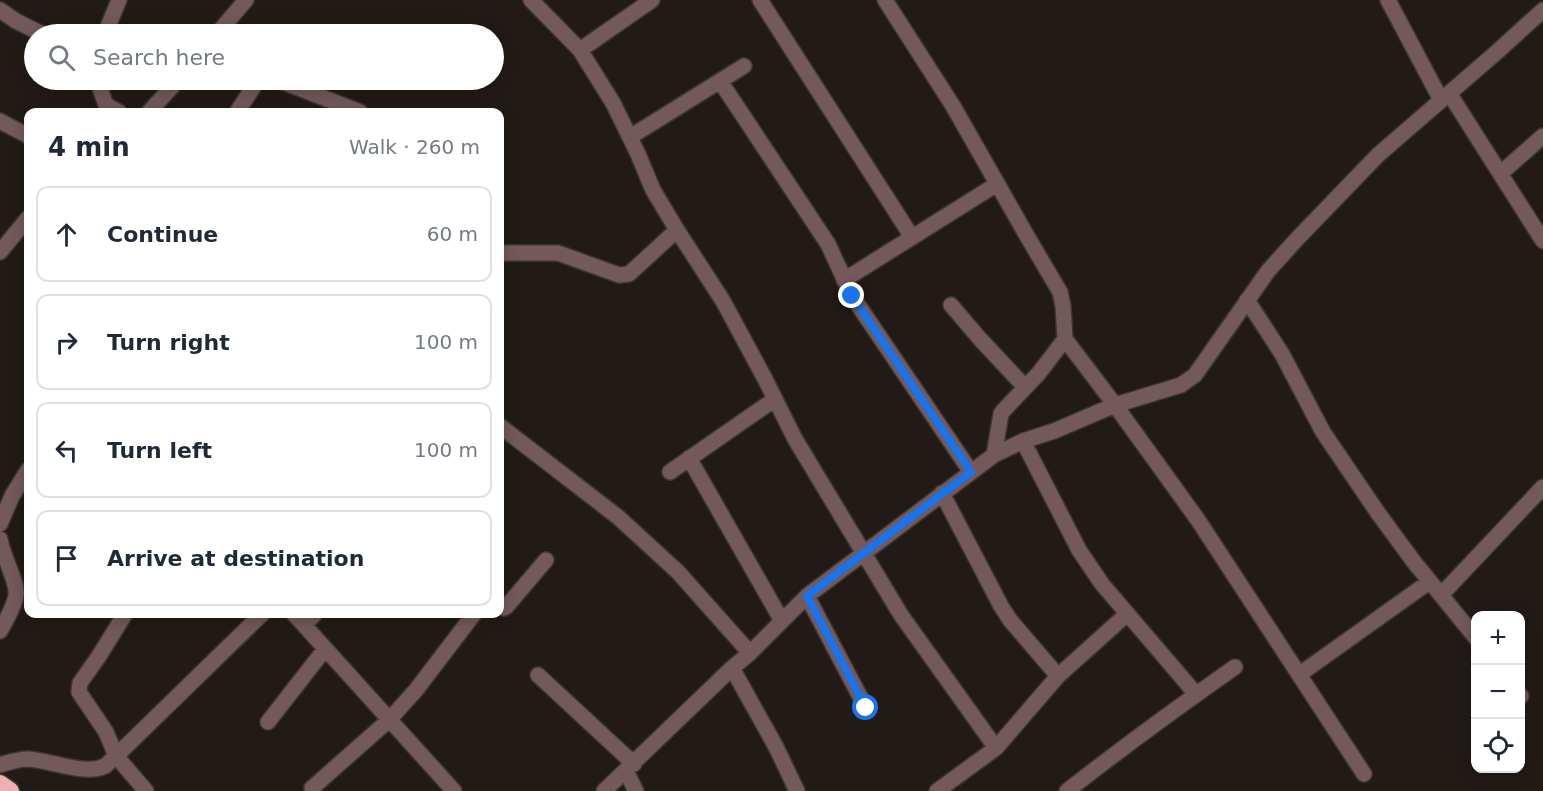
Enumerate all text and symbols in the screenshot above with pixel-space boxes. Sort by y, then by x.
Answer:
search box [24,24,504,90]
icon: search [45,41,78,74]
text: Search here [93,45,225,70]
text: 4 min [48,132,130,162]
text: Walk · 260 m [349,135,480,159]
icon: ahead [50,218,83,251]
text: Continue [107,222,218,247]
text: 60 m [427,222,478,246]
route end [838,282,864,308]
icon: right [50,326,83,359]
text: Turn right [107,330,230,355]
text: 100 m [414,330,478,354]
icon: left [50,434,83,467]
text: Turn left [107,438,212,463]
text: 100 m [414,438,478,462]
icon: arrive [50,542,83,575]
text: Arrive at destination [107,546,364,571]
map controls [1471,611,1525,773]
button: + [1471,611,1525,665]
button: − [1471,665,1525,719]
route start [852,694,878,720]
button: locate [1471,719,1525,773]

